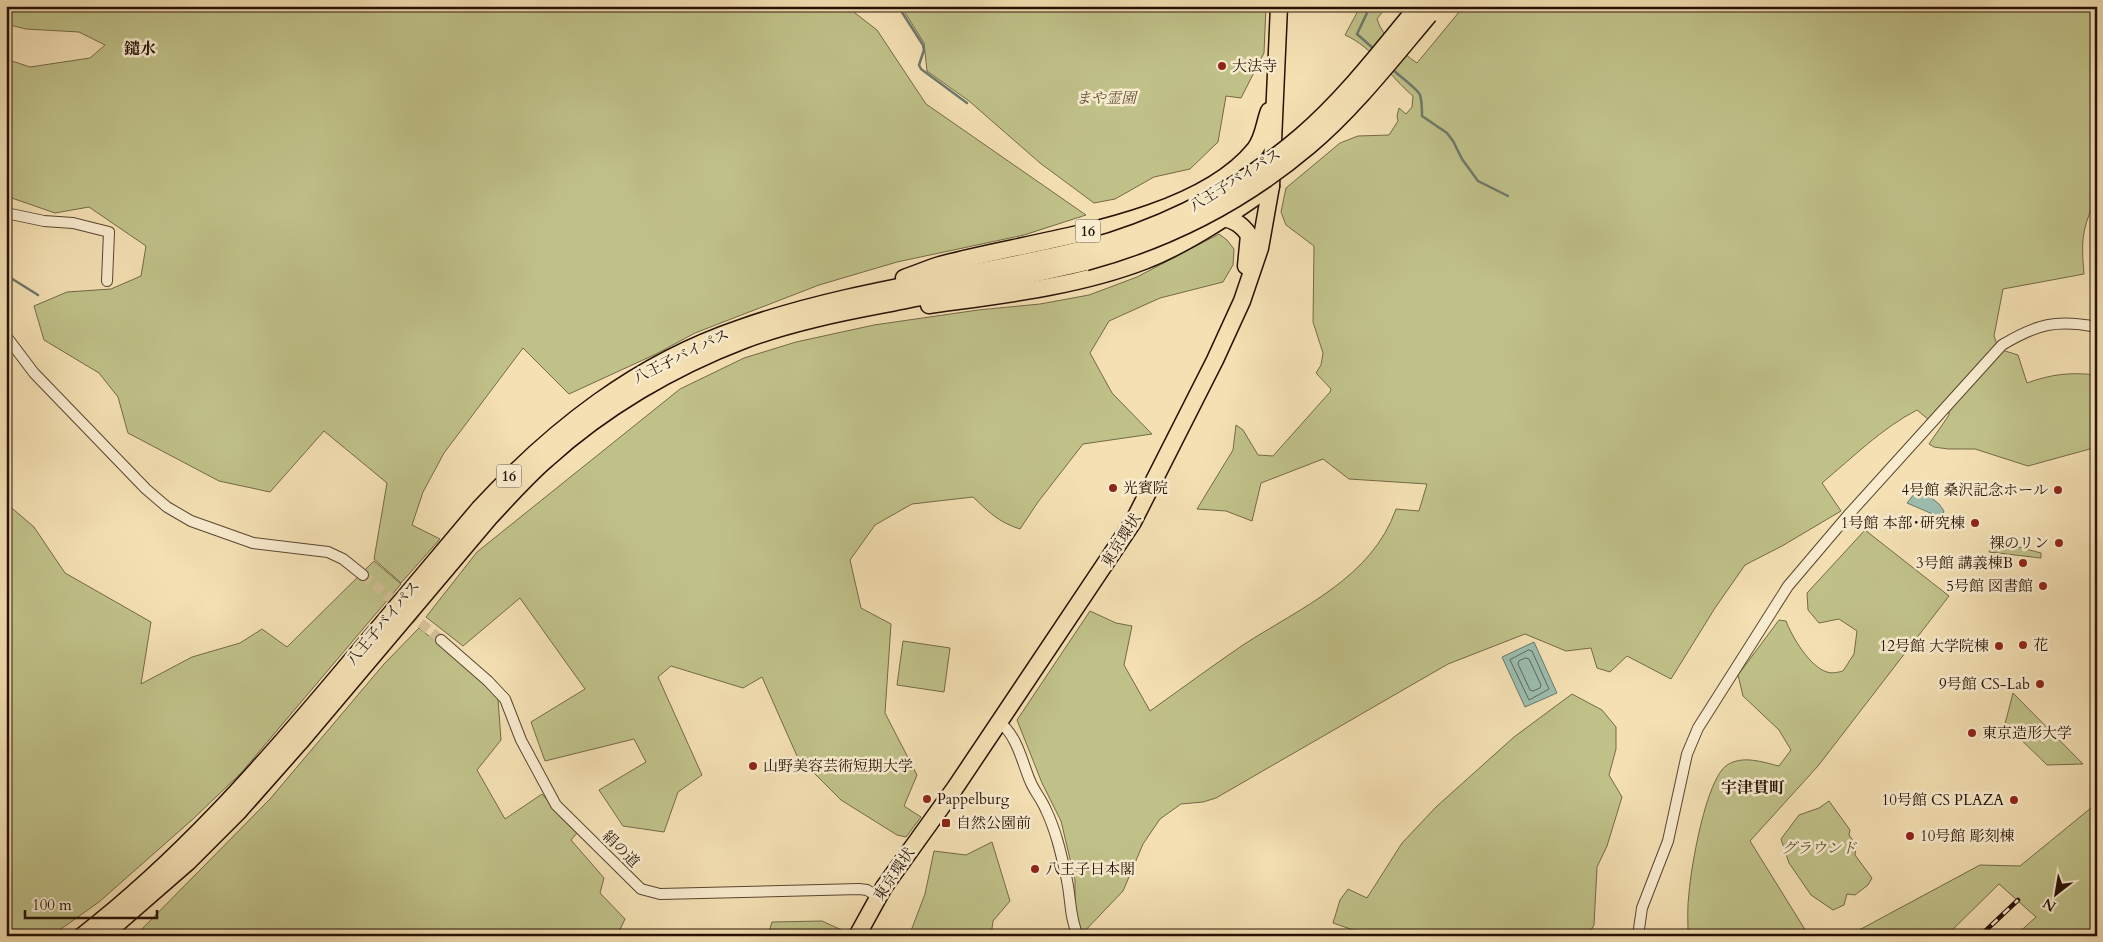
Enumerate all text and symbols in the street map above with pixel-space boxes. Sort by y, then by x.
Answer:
district label: 鑓水 [124,38,156,60]
place label: 大法寺 [1232,56,1277,76]
marker: 大法寺 [1216,60,1228,72]
park label: まや霊園 [1076,88,1139,108]
street label: 八王子バイパス [1185,144,1285,216]
road number: 16 [1076,220,1100,242]
street label: 八王子バイパス [630,324,732,388]
road number: 16 [496,464,522,488]
place label: 光賓院 [1123,478,1168,498]
place label: 4号館 桑沢記念ホール [1902,480,2048,500]
marker: 光賓院 [1107,482,1119,494]
marker: 4号館 桑沢記念ホール [2052,484,2064,496]
street label: 東京環状 [1097,509,1145,571]
place label: 1号館 本部･研究棟 [1841,513,1965,533]
marker: 1号館 本部･研究棟 [1969,517,1981,529]
place label: 裸のリン [1989,533,2049,553]
marker: 裸のリン [2053,537,2065,549]
place label: 3号館 講義棟B [1916,553,2013,573]
marker: 3号館 講義棟B [2017,557,2029,569]
street label: 八王子バイパス [342,576,424,670]
place label: 5号館 図書館 [1946,576,2033,596]
marker: 5号館 図書館 [2037,580,2049,592]
place label: 花 [2033,635,2048,655]
place label: 12号館 大学院棟 [1880,636,1989,656]
marker: 花 [2017,639,2029,651]
marker: 12号館 大学院棟 [1993,640,2005,652]
place label: 9号館 CS-Lab [1939,674,2030,694]
marker: 9号館 CS-Lab [2034,678,2046,690]
place label: 東京造形大学 [1982,723,2072,743]
marker: 東京造形大学 [1966,727,1978,739]
place label: 山野美容芸術短期大学 [763,756,913,776]
marker: 山野美容芸術短期大学 [747,760,759,772]
district label: 宇津貫町 [1721,777,1785,799]
place label: Pappelburg [937,789,1010,809]
place label: 10号館 CS PLAZA [1882,790,2004,810]
marker: Pappelburg [921,793,933,805]
marker: 10号館 CS PLAZA [2008,794,2020,806]
place label: 自然公園前 [956,813,1031,833]
marker: 自然公園前 [940,817,952,829]
street label: 絹の道 [598,826,644,872]
place label: 10号館 彫刻棟 [1920,826,2014,846]
marker: 10号館 彫刻棟 [1904,830,1916,842]
park label: グラウンド [1781,838,1857,858]
street label: 東京環状 [869,844,919,904]
place label: 八王子日本閣 [1045,859,1135,879]
marker: 八王子日本閣 [1029,863,1041,875]
north arrow [2030,870,2080,920]
scale bar [25,887,158,919]
text: N [2039,893,2060,916]
text: 100 m [32,895,72,915]

